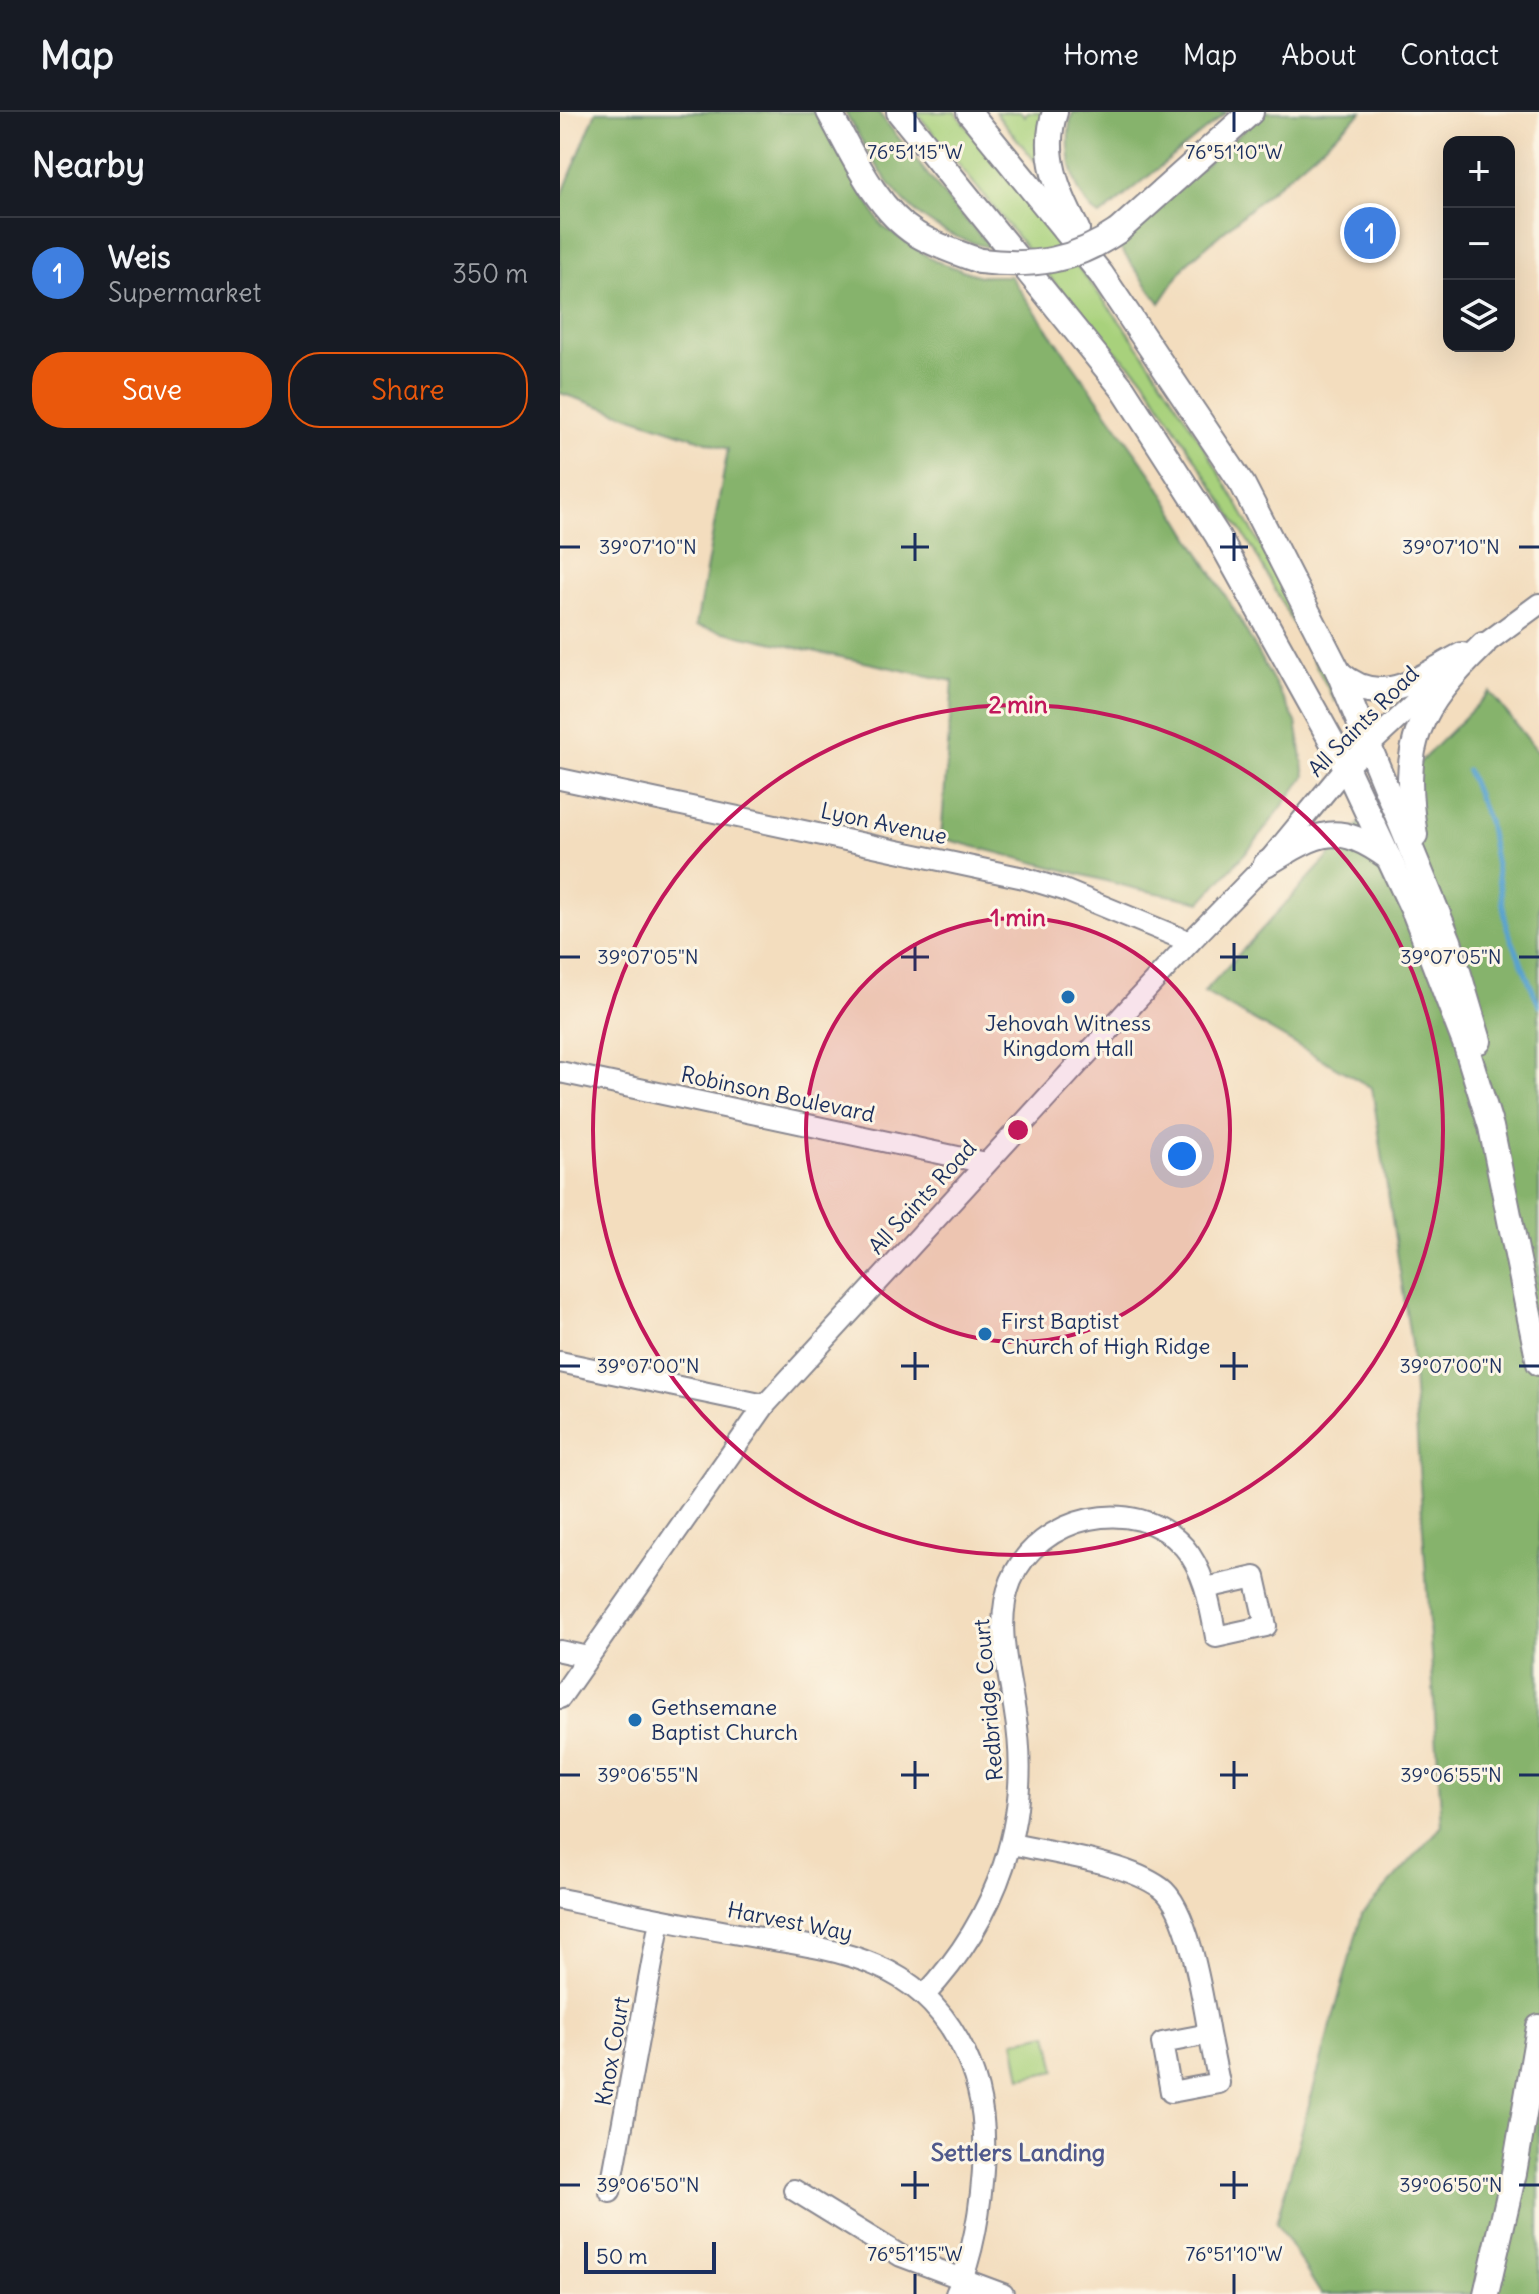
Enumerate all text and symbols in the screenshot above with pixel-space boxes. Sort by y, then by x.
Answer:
text: Map [40,32,114,79]
text: Home [1063,37,1139,73]
text: Map [1183,37,1237,73]
text: About [1281,37,1356,73]
text: Contact [1400,37,1499,73]
map controls [1443,136,1515,352]
button: + [1443,136,1515,208]
text: 76°51'15"W [867,139,963,164]
text: 76°51'10"W [1185,139,1283,164]
text: Nearby [32,143,145,186]
pin: 1 [1344,203,1396,263]
button: − [1443,208,1515,280]
text: Weis [108,238,171,276]
text: 1 [53,257,63,290]
text: 350 m [452,257,528,290]
text: Supermarket [108,276,261,309]
button: layers [1443,280,1515,352]
button: Save [32,352,272,428]
button: Share [288,352,528,428]
text: 39°07'10"N [599,534,697,559]
text: 39°07'10"N [1402,534,1500,559]
street label: All Saints Road [1302,660,1424,782]
text: 2 min [988,689,1048,719]
street label: Lyon Avenue [818,796,950,850]
text: 1 min [990,902,1046,932]
text: 39°07'05"N [597,944,699,969]
text: 39°07'05"N [1400,944,1502,969]
marker: Jehovah Witness Kingdom Hall [1059,988,1077,1006]
place label: Jehovah Witness Kingdom Hall [985,1009,1151,1062]
street label: Robinson Boulevard [678,1060,878,1128]
centre of rings [1004,1116,1032,1144]
street label: All Saints Road [862,1134,982,1260]
your location [1162,1136,1202,1176]
place label: First Baptist Church of High Ridge [1001,1307,1210,1360]
marker: First Baptist Church of High Ridge [976,1325,994,1343]
text: 39°07'00"N [597,1353,700,1378]
text: 39°07'00"N [1400,1353,1503,1378]
street label: Redbridge Court [967,1618,1009,1782]
place label: Gethsemane Baptist Church [651,1693,798,1746]
marker: Gethsemane Baptist Church [626,1711,644,1729]
text: 39°06'55"N [597,1762,699,1787]
text: 39°06'55"N [1400,1762,1502,1787]
street label: Harvest Way [725,1895,855,1947]
street label: Knox Court [589,1994,635,2108]
district label: Settlers Landing [931,2137,1105,2167]
text: 39°06'50"N [596,2172,700,2197]
text: 39°06'50"N [1399,2172,1503,2197]
scale bar [584,2238,716,2274]
text: 76°51'15"W [867,2241,963,2266]
text: 76°51'10"W [1185,2241,1283,2266]
text: 50 m [596,2242,648,2270]

